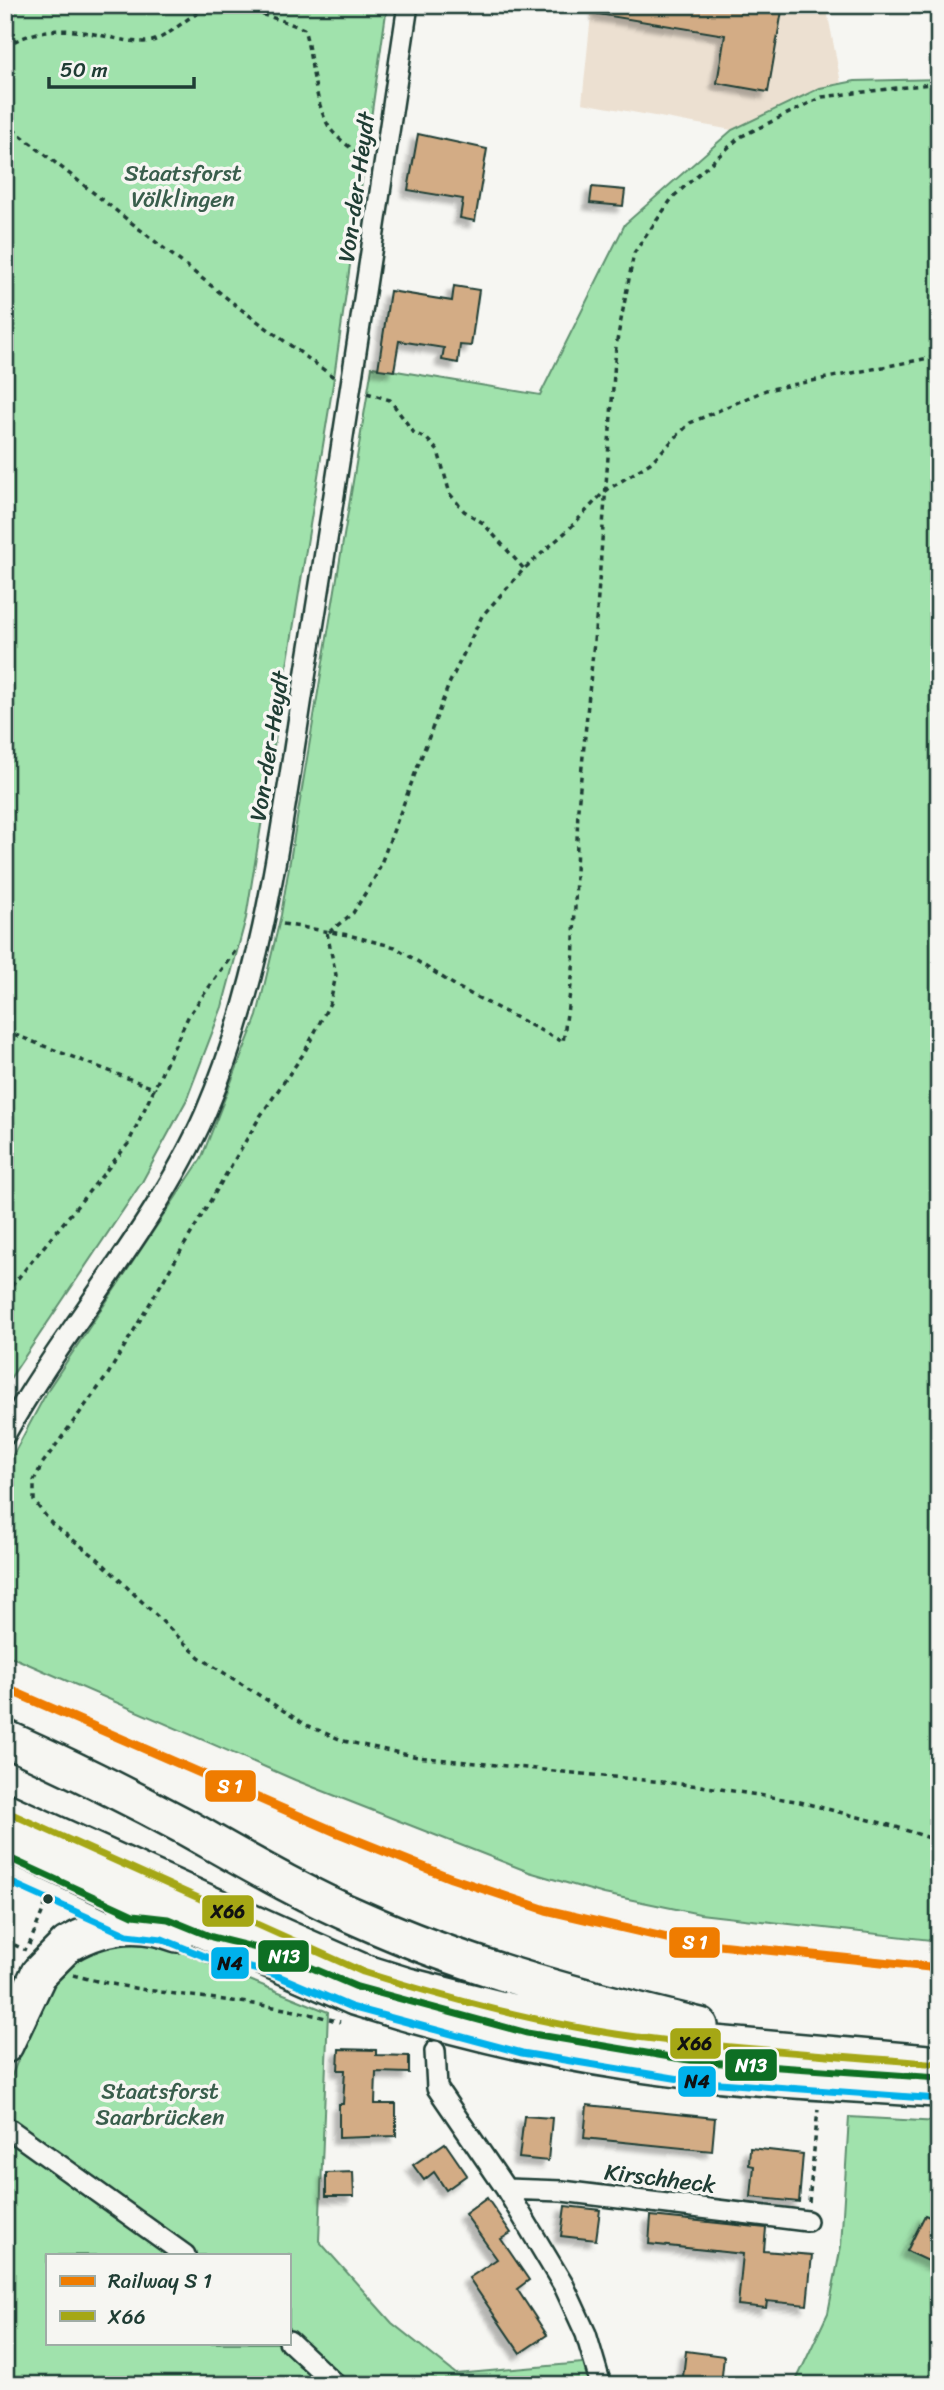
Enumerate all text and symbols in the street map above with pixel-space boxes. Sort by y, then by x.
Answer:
scale bar [49,46,194,90]
text: 50 m [60,51,108,89]
street label: Von-der-Heydt [326,108,388,265]
park label: Staatsforst Völklingen [124,153,242,220]
street label: Von-der-Heydt [237,666,302,824]
line badge: S 1 [204,1769,257,1803]
text: S 1 [216,1770,243,1803]
unlabelled marker [41,1892,55,1906]
line badge: X66 [201,1894,255,1928]
text: X66 [210,1895,245,1928]
line badge: S 1 [668,1926,721,1959]
text: S 1 [681,1926,708,1959]
line badge: N13 [257,1939,310,1973]
text: N13 [267,1940,300,1973]
line badge: N4 [210,1946,250,1980]
text: N4 [216,1947,243,1980]
line badge: X66 [669,2027,722,2060]
text: X66 [677,2027,712,2060]
line badge: N13 [724,2048,778,2082]
text: N13 [734,2049,767,2082]
line badge: N4 [677,2065,717,2098]
text: N4 [683,2065,710,2098]
park label: Staatsforst Saarbrücken [95,2071,225,2138]
street label: Kirschheck [602,2151,719,2206]
legend [46,2254,290,2344]
text: Railway S 1 [108,2262,212,2300]
text: X66 [107,2298,146,2336]

